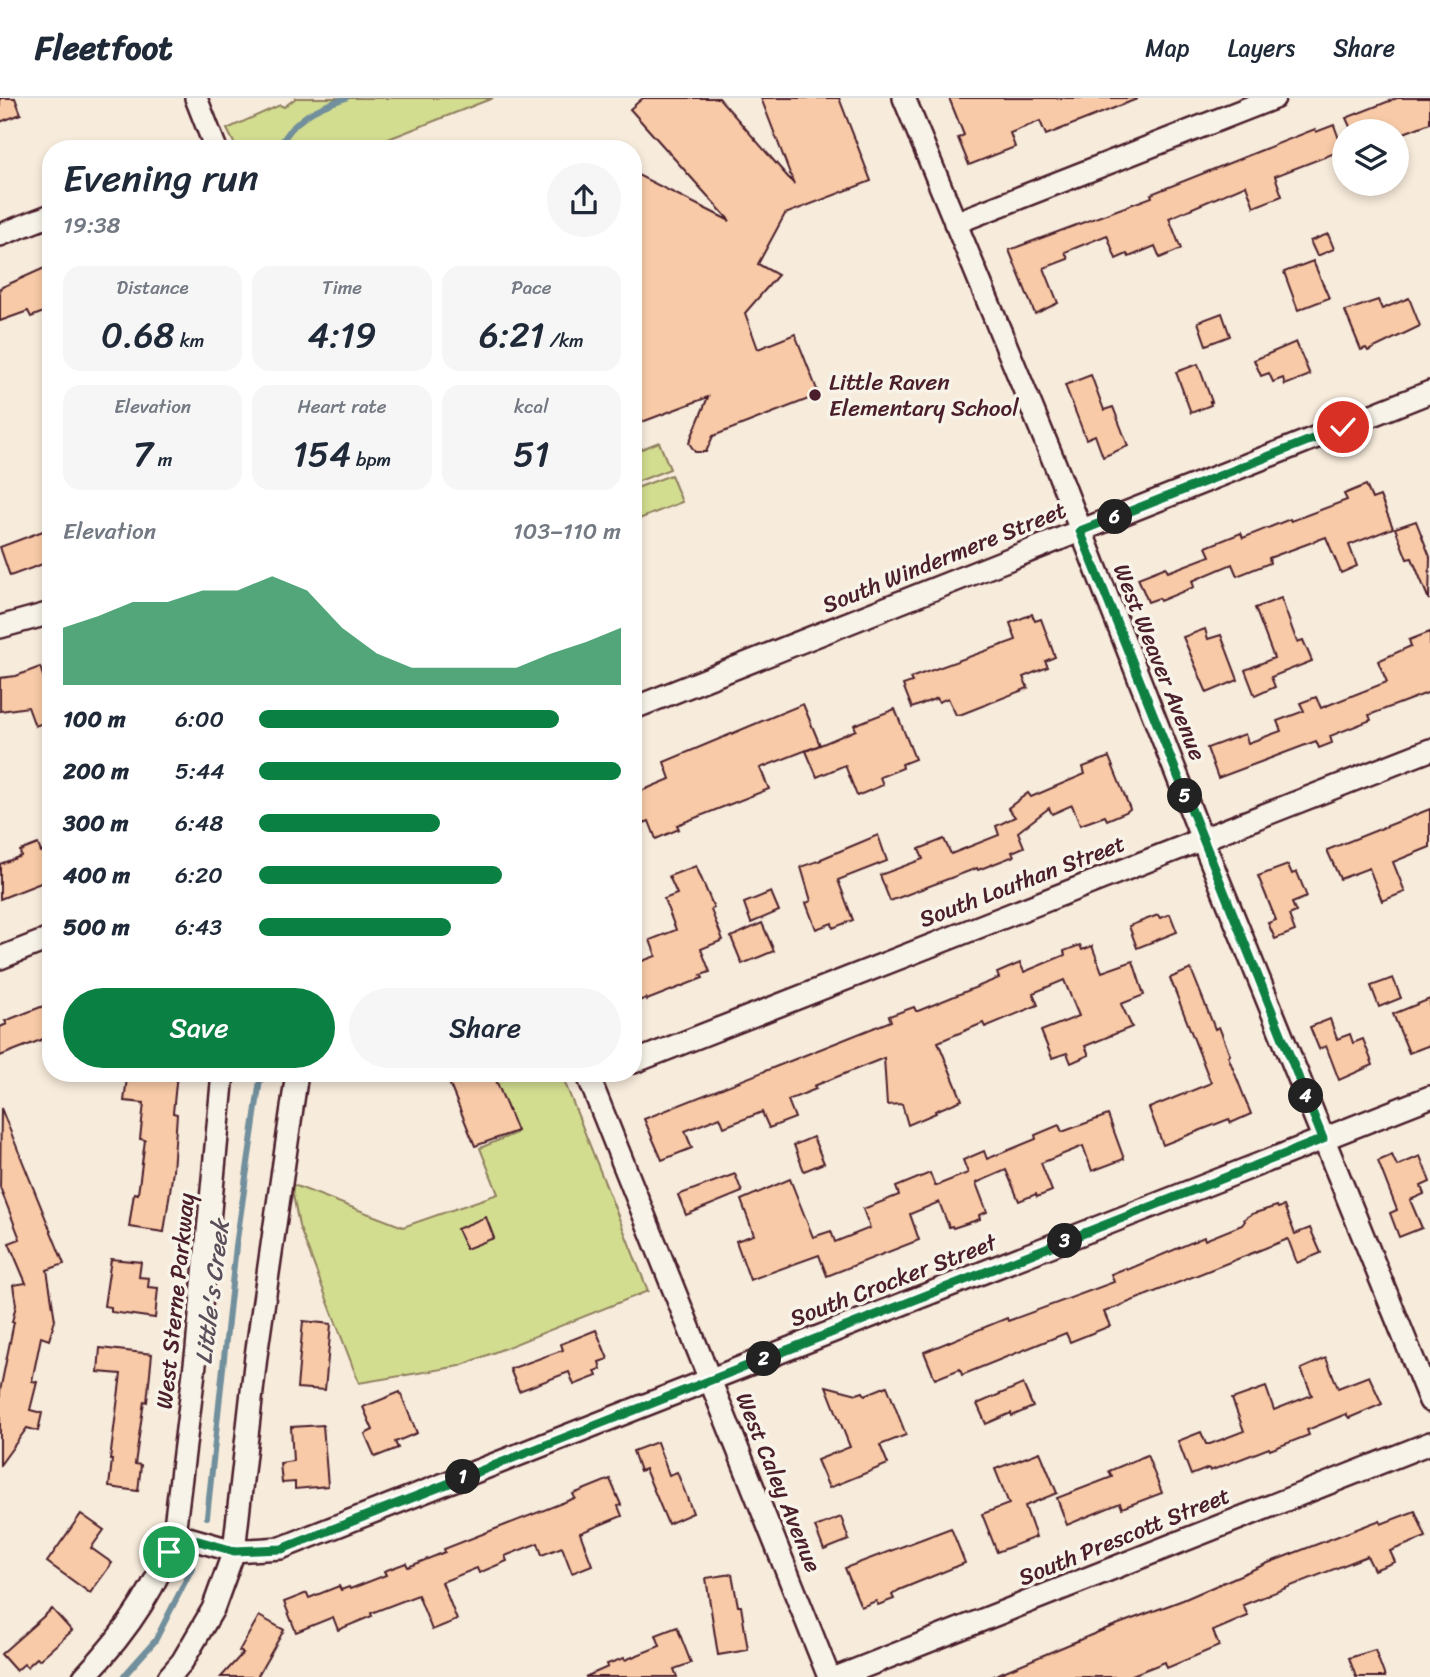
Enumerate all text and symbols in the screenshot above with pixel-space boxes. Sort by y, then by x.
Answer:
text: Fleetfoot [35,19,173,77]
text: Map [1145,27,1190,69]
text: Layers [1228,27,1295,69]
text: Share [1333,27,1395,69]
map controls [1332,119,1409,196]
button: layers [1332,119,1409,196]
text: Evening run [63,145,259,212]
button: share [547,163,621,237]
text: 19:38 [63,205,120,246]
text: Distance [117,271,189,304]
text: Time [322,271,362,304]
text: Pace [511,271,551,304]
text: 0.68 [101,304,175,366]
text: 4:19 [308,304,376,366]
text: 6:21 [479,304,545,366]
text: km [175,324,204,357]
text: /km [545,324,584,357]
place label: Little Raven Elementary School [829,362,1019,429]
marker: Little Raven Elementary School [807,387,823,403]
text: Elevation [114,390,191,423]
text: Heart rate [297,390,387,423]
text: kcal [514,390,549,423]
pin [1313,397,1373,457]
icon: check [1324,408,1362,446]
text: 7 [133,423,153,485]
text: 154 [293,423,351,485]
text: 51 [513,423,550,485]
text: m [153,443,172,476]
text: bpm [351,443,391,476]
street label: South Windermere Street [816,490,1073,625]
pin: 6 [1098,500,1132,534]
text: 6 [1109,500,1120,533]
text: Elevation [63,511,156,552]
text: 103–110 m [513,511,621,552]
street label: West Weaver Avenue [1101,557,1218,767]
text: 100 m [63,699,126,740]
text: 6:00 [175,699,224,740]
text: 200 m [63,751,129,792]
text: 5:44 [175,751,225,792]
pin: 5 [1168,778,1202,814]
text: 5 [1179,779,1190,812]
text: 300 m [63,803,128,844]
text: 6:48 [175,803,223,844]
street label: South Louthan Street [913,823,1131,940]
text: 400 m [63,855,130,896]
text: 6:20 [175,855,223,896]
text: 500 m [63,907,130,948]
text: 6:43 [175,907,222,948]
button: Save [63,988,335,1068]
button: Share [349,988,621,1068]
pin: 4 [1288,1079,1324,1114]
text: 4 [1300,1079,1311,1112]
street label: West Sterne Parkway [144,1191,207,1411]
water label: Little's Creek [182,1215,242,1366]
street label: South Crocker Street [784,1222,1004,1339]
pin: 3 [1048,1224,1082,1258]
text: 3 [1059,1224,1070,1257]
pin: 2 [746,1342,782,1376]
text: 2 [758,1342,769,1375]
street label: West Caley Avenue [724,1386,833,1578]
pin: 1 [446,1460,480,1494]
text: 1 [458,1460,467,1493]
street label: South Prescott Street [1012,1475,1236,1598]
pin [139,1522,199,1582]
icon: arrive [150,1533,188,1571]

